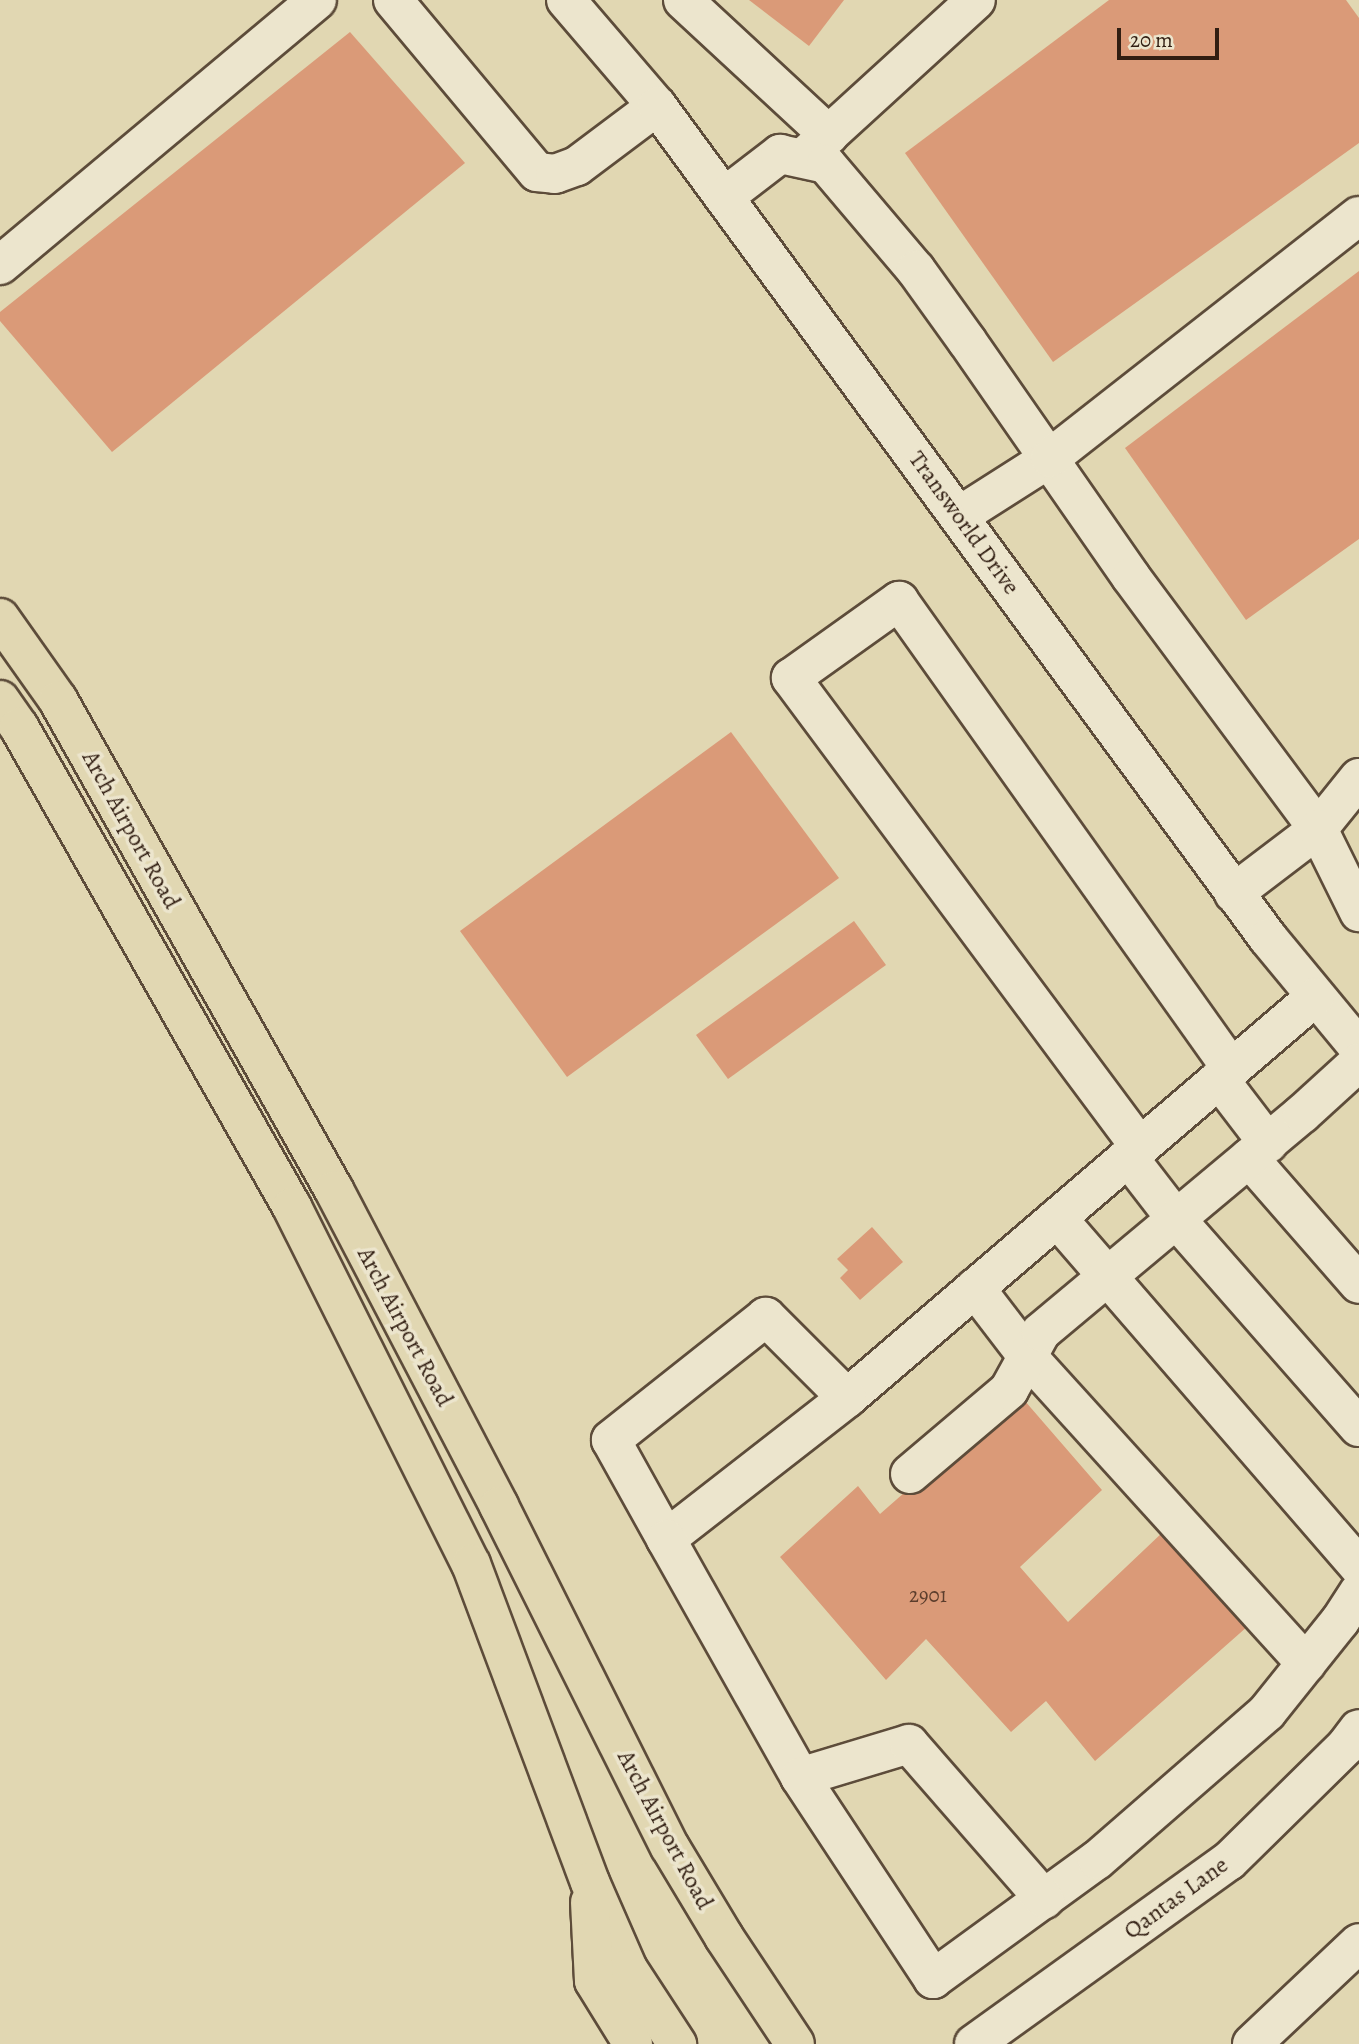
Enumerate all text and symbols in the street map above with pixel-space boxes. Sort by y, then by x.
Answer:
scale bar [1121,14,1222,58]
text: 20 m [1130,26,1173,54]
street label: Transworld Drive [902,446,1026,600]
street label: Arch Airport Road [76,746,186,914]
street label: Arch Airport Road [351,1242,459,1412]
house number: 2901 [909,1582,947,1608]
street label: Arch Airport Road [611,1745,719,1915]
street label: Qantas Lane [1118,1851,1234,1945]

